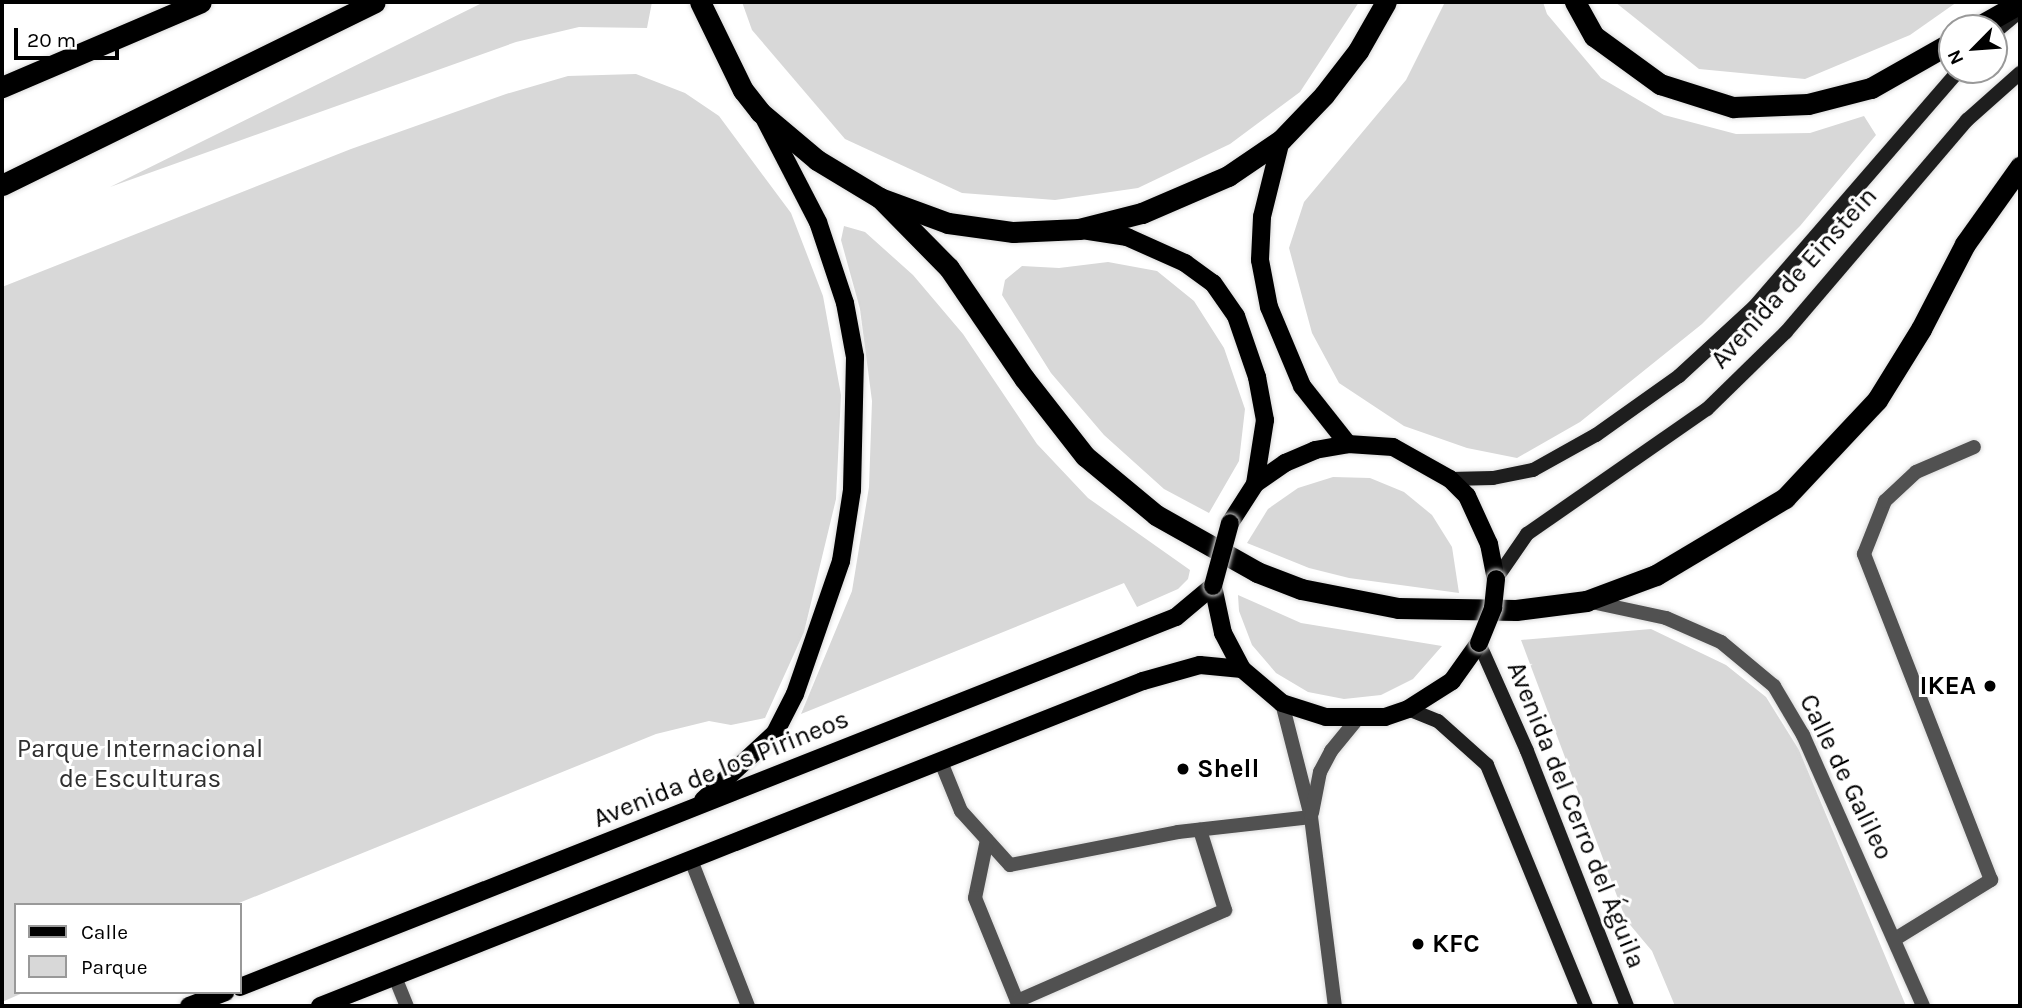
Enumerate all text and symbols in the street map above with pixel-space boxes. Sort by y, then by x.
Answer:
scale bar [18,14,122,58]
north arrow [1938,14,2008,84]
text: 20 m [27,28,76,52]
text: N [1943,46,1969,68]
street label: Avenida de Einstein [1704,181,1884,375]
street label: Avenida del Cerro del Águila [1500,657,1652,973]
place label: IKEA [1920,670,1976,702]
marker: IKEA [1982,678,1998,694]
street label: Calle de Galileo [1792,689,1900,865]
street label: Avenida de los Pirineos [589,703,853,835]
park label: Parque Internacional de Esculturas [17,733,263,794]
place label: Shell [1197,753,1259,785]
marker: Shell [1175,761,1191,777]
legend [14,903,242,994]
text: Calle [81,920,128,944]
place label: KFC [1432,928,1480,960]
marker: KFC [1410,936,1426,952]
text: Parque [81,955,148,979]

